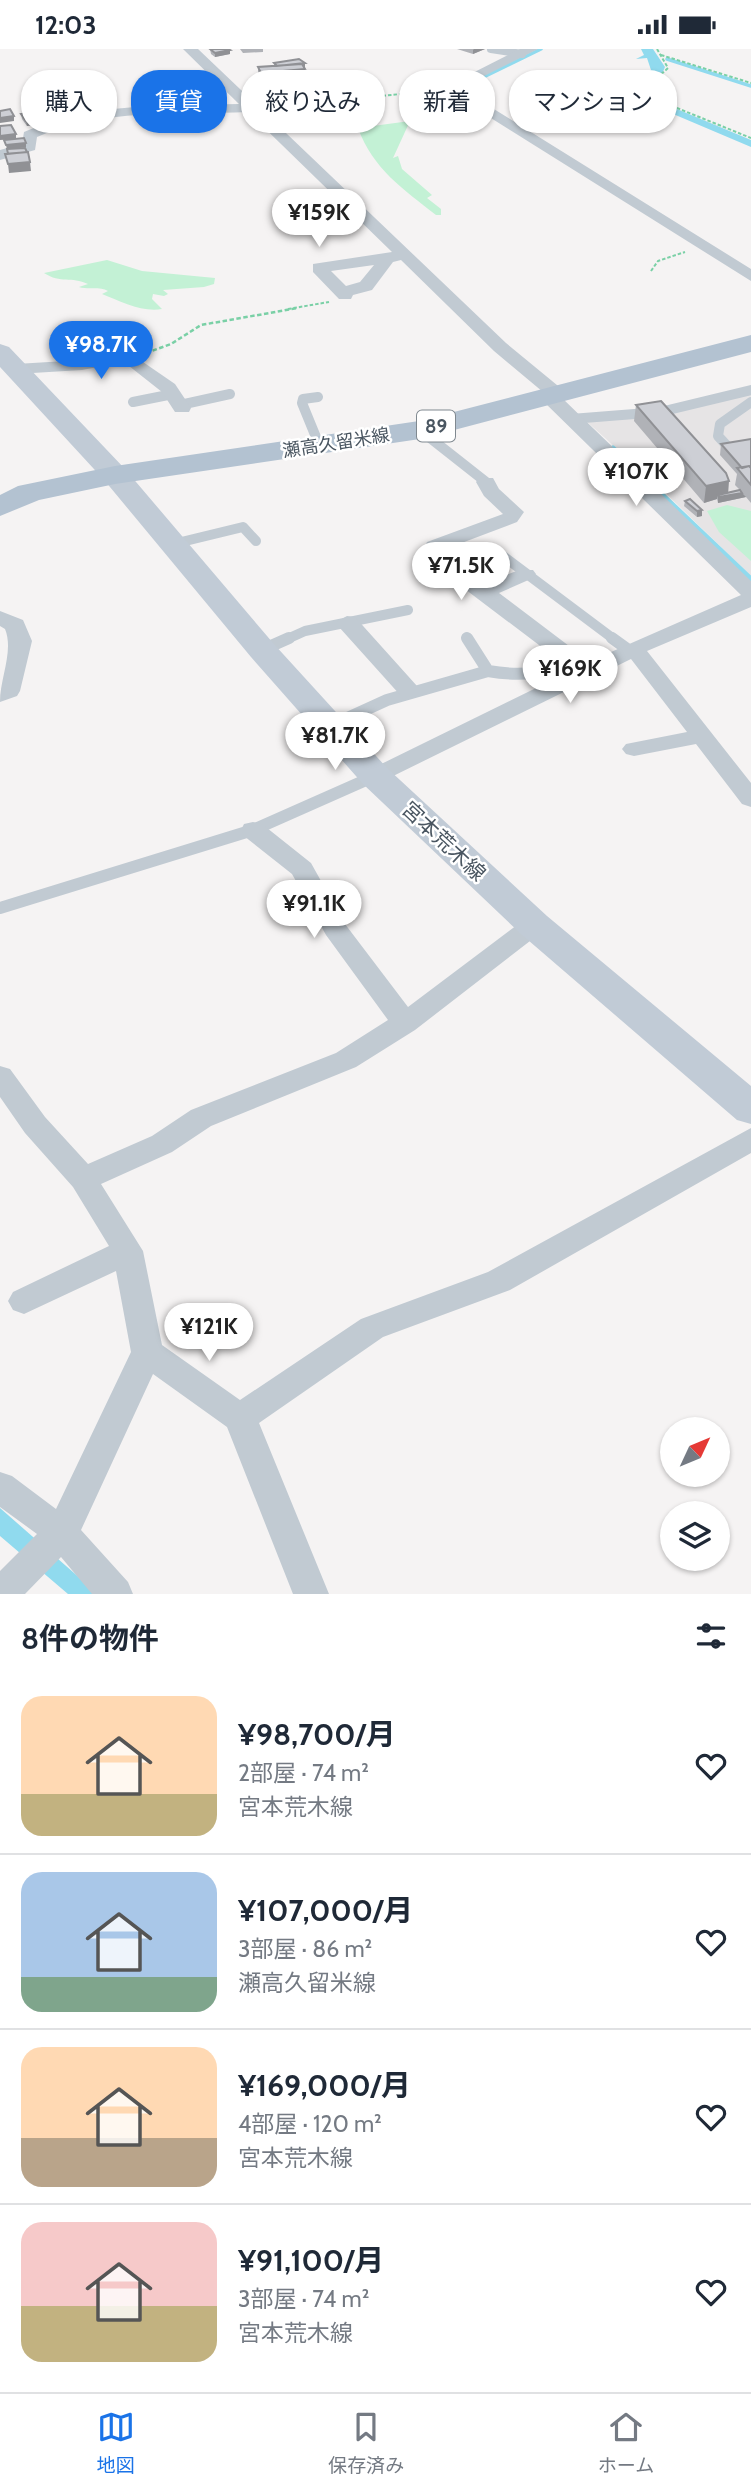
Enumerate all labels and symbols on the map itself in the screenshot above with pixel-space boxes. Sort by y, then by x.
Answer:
pin: ¥159K [270,189,368,249]
pin: ¥98.7K [44,321,158,381]
road number: 89 [417,411,455,441]
street label: 瀬高久留米線 [281,424,391,462]
pin: ¥107K [587,449,685,508]
pin: ¥71.5K [404,543,518,602]
pin: ¥169K [521,645,619,705]
pin: ¥81.7K [278,713,392,772]
street label: 宮本荒木線 [397,796,491,886]
pin: ¥91.1K [257,881,371,940]
pin: ¥121K [160,1303,258,1363]
north arrow [660,1417,730,1487]

